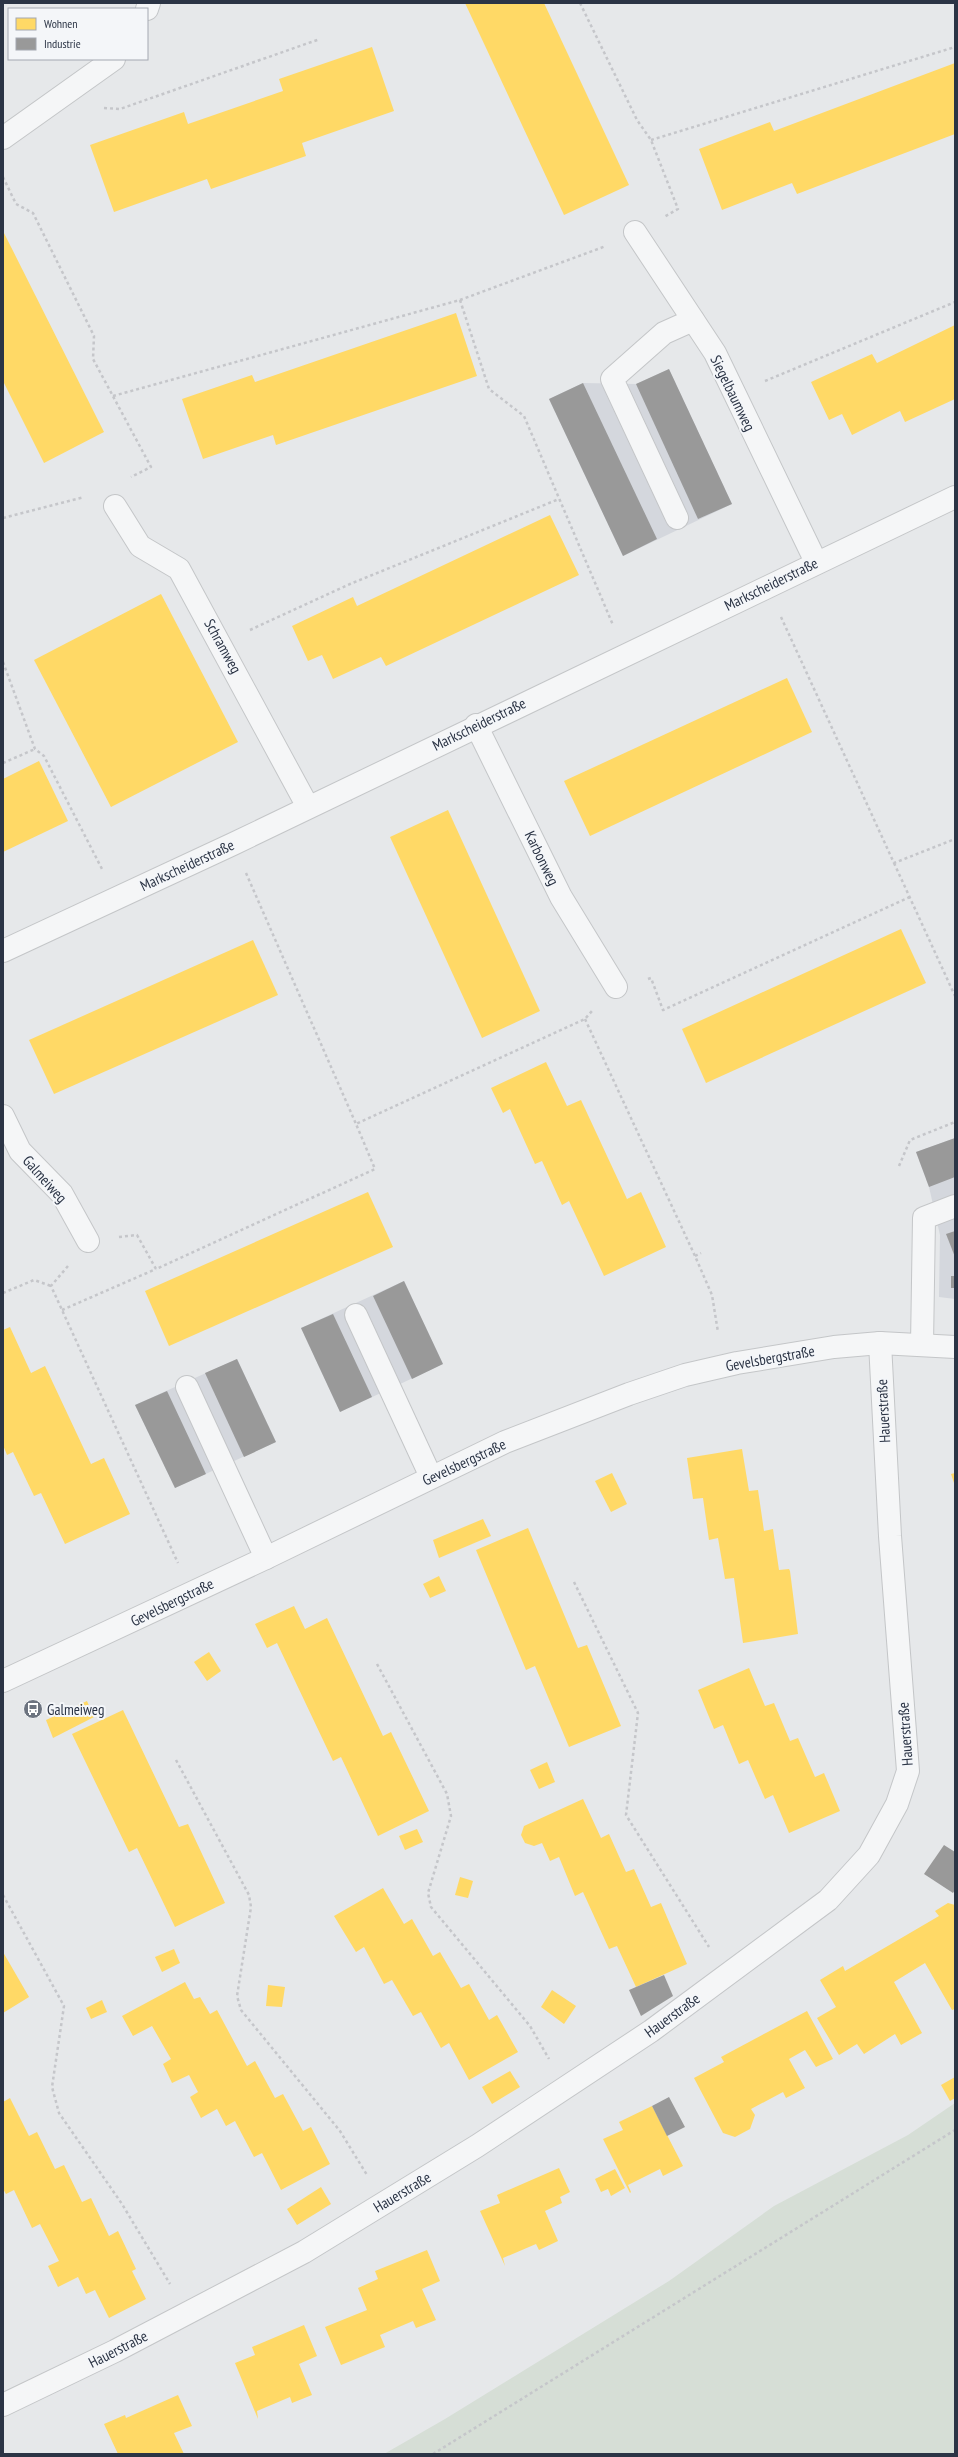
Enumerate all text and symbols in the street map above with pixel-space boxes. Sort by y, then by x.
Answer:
legend [8,8,148,60]
text: Wohnen [44,16,78,31]
text: Industrie [44,36,81,51]
street label: Siegelbaumweg [706,352,760,434]
street label: Markscheiderstraße [721,553,821,615]
street label: Schramweg [200,615,246,677]
street label: Markscheiderstraße [429,693,529,755]
street label: Karbonweg [521,828,563,888]
street label: Markscheiderstraße [137,835,237,895]
street label: Galmeiweg [19,1151,71,1207]
street label: Gevelsbergstraße [724,1341,816,1375]
street label: Hauerstraße [872,1379,894,1443]
street label: Gevelsbergstraße [419,1434,509,1490]
street label: Gevelsbergstraße [127,1574,217,1630]
bus stop icon: Galmeiweg [22,1698,44,1720]
place label: Galmeiweg [47,1700,104,1719]
street label: Hauerstraße [893,1702,917,1766]
street label: Hauerstraße [641,1989,703,2041]
street label: Hauerstraße [370,2167,434,2217]
street label: Hauerstraße [85,2326,151,2372]

